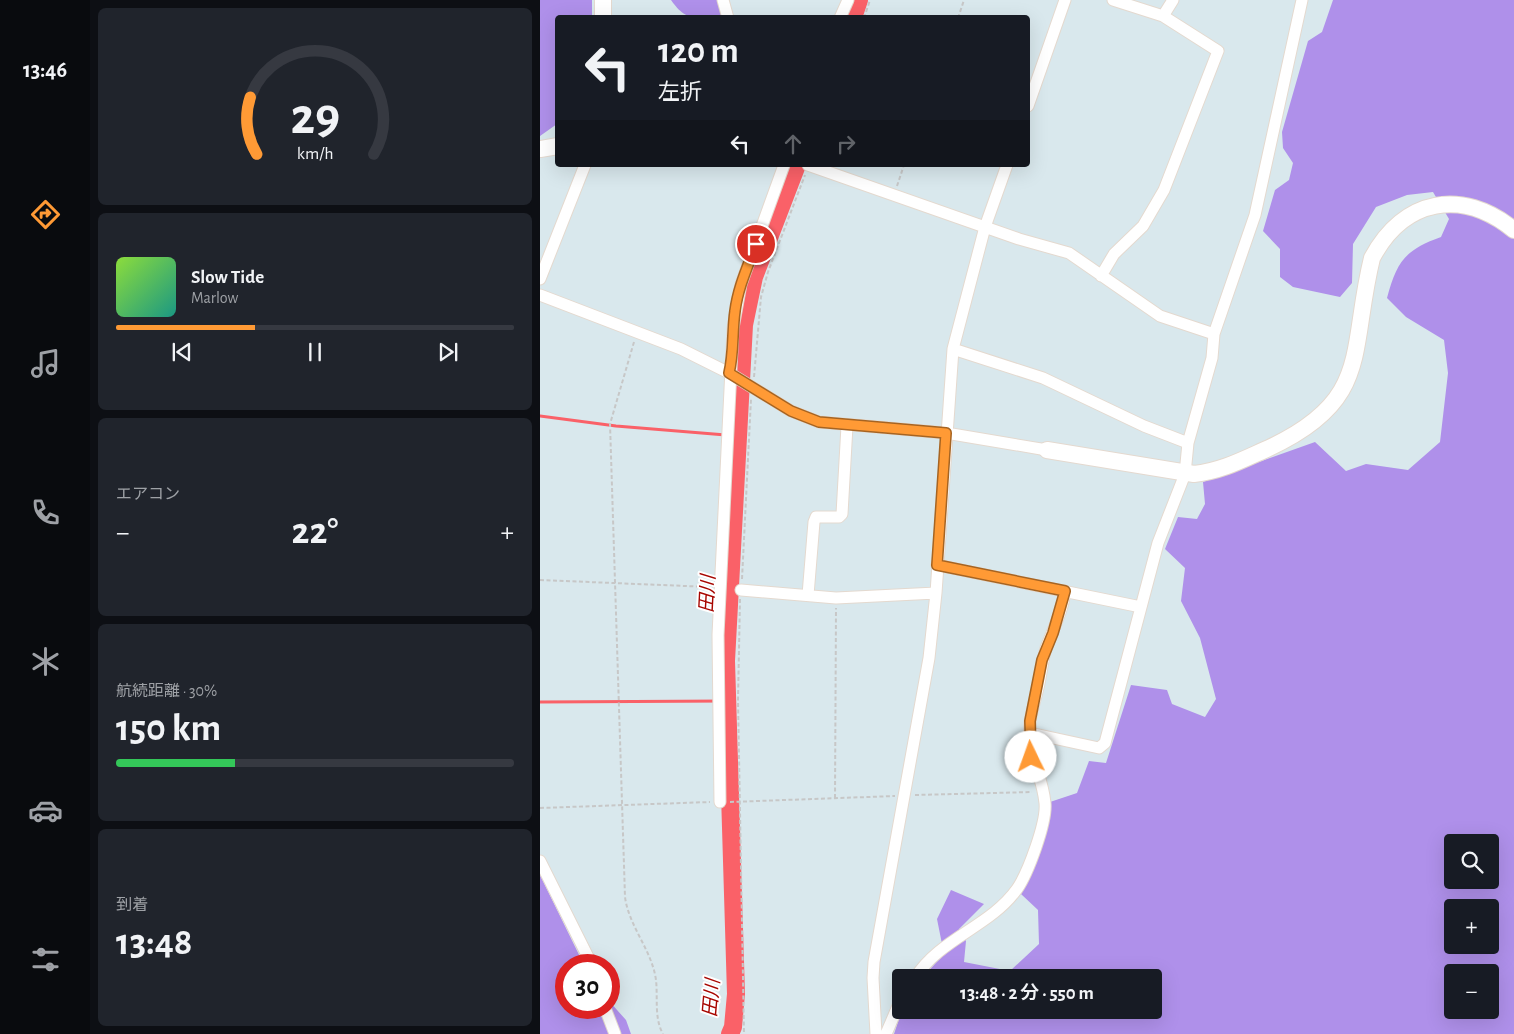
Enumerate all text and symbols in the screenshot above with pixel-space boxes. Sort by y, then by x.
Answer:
text: 120 m [658,34,739,69]
icon: left [575,35,640,100]
text: 13:46 [23,59,67,81]
text: 左折 [658,81,702,103]
text: 29 [290,91,340,143]
icon: left [726,130,754,158]
icon: ahead [779,130,807,158]
icon: right [832,130,860,158]
text: km/h [297,145,333,163]
icon: directions [28,197,63,232]
pin [735,223,777,265]
icon: arrive [742,230,770,258]
text: Slow Tide [191,268,264,287]
text: Marlow [191,290,238,306]
icon: previous [168,338,196,366]
icon: pause [301,338,329,366]
icon: next [434,338,462,366]
icon: music [28,346,63,381]
text: エアコン [116,486,180,502]
icon: phone [28,495,63,530]
text: 22° [292,513,338,551]
text: − [116,519,129,547]
text: + [501,519,514,547]
water label: 田川 [698,573,719,613]
icon: climate [28,644,63,679]
text: 航続距離 · 30% [116,683,217,699]
text: 150 km [116,710,221,748]
position arrow [1004,730,1056,782]
icon: car [28,793,63,828]
map controls [1444,834,1499,1019]
button: search [1444,834,1499,889]
text: 到着 [116,897,148,913]
button: + [1444,899,1499,954]
text: 13:48 [116,924,193,962]
icon: filters [28,942,63,977]
speed limit sign: 30 [555,954,620,1019]
button: − [1444,964,1499,1019]
water label: 田川 [701,976,723,1018]
text: 13:48 · 2 分 · 550 m [960,984,1094,1003]

